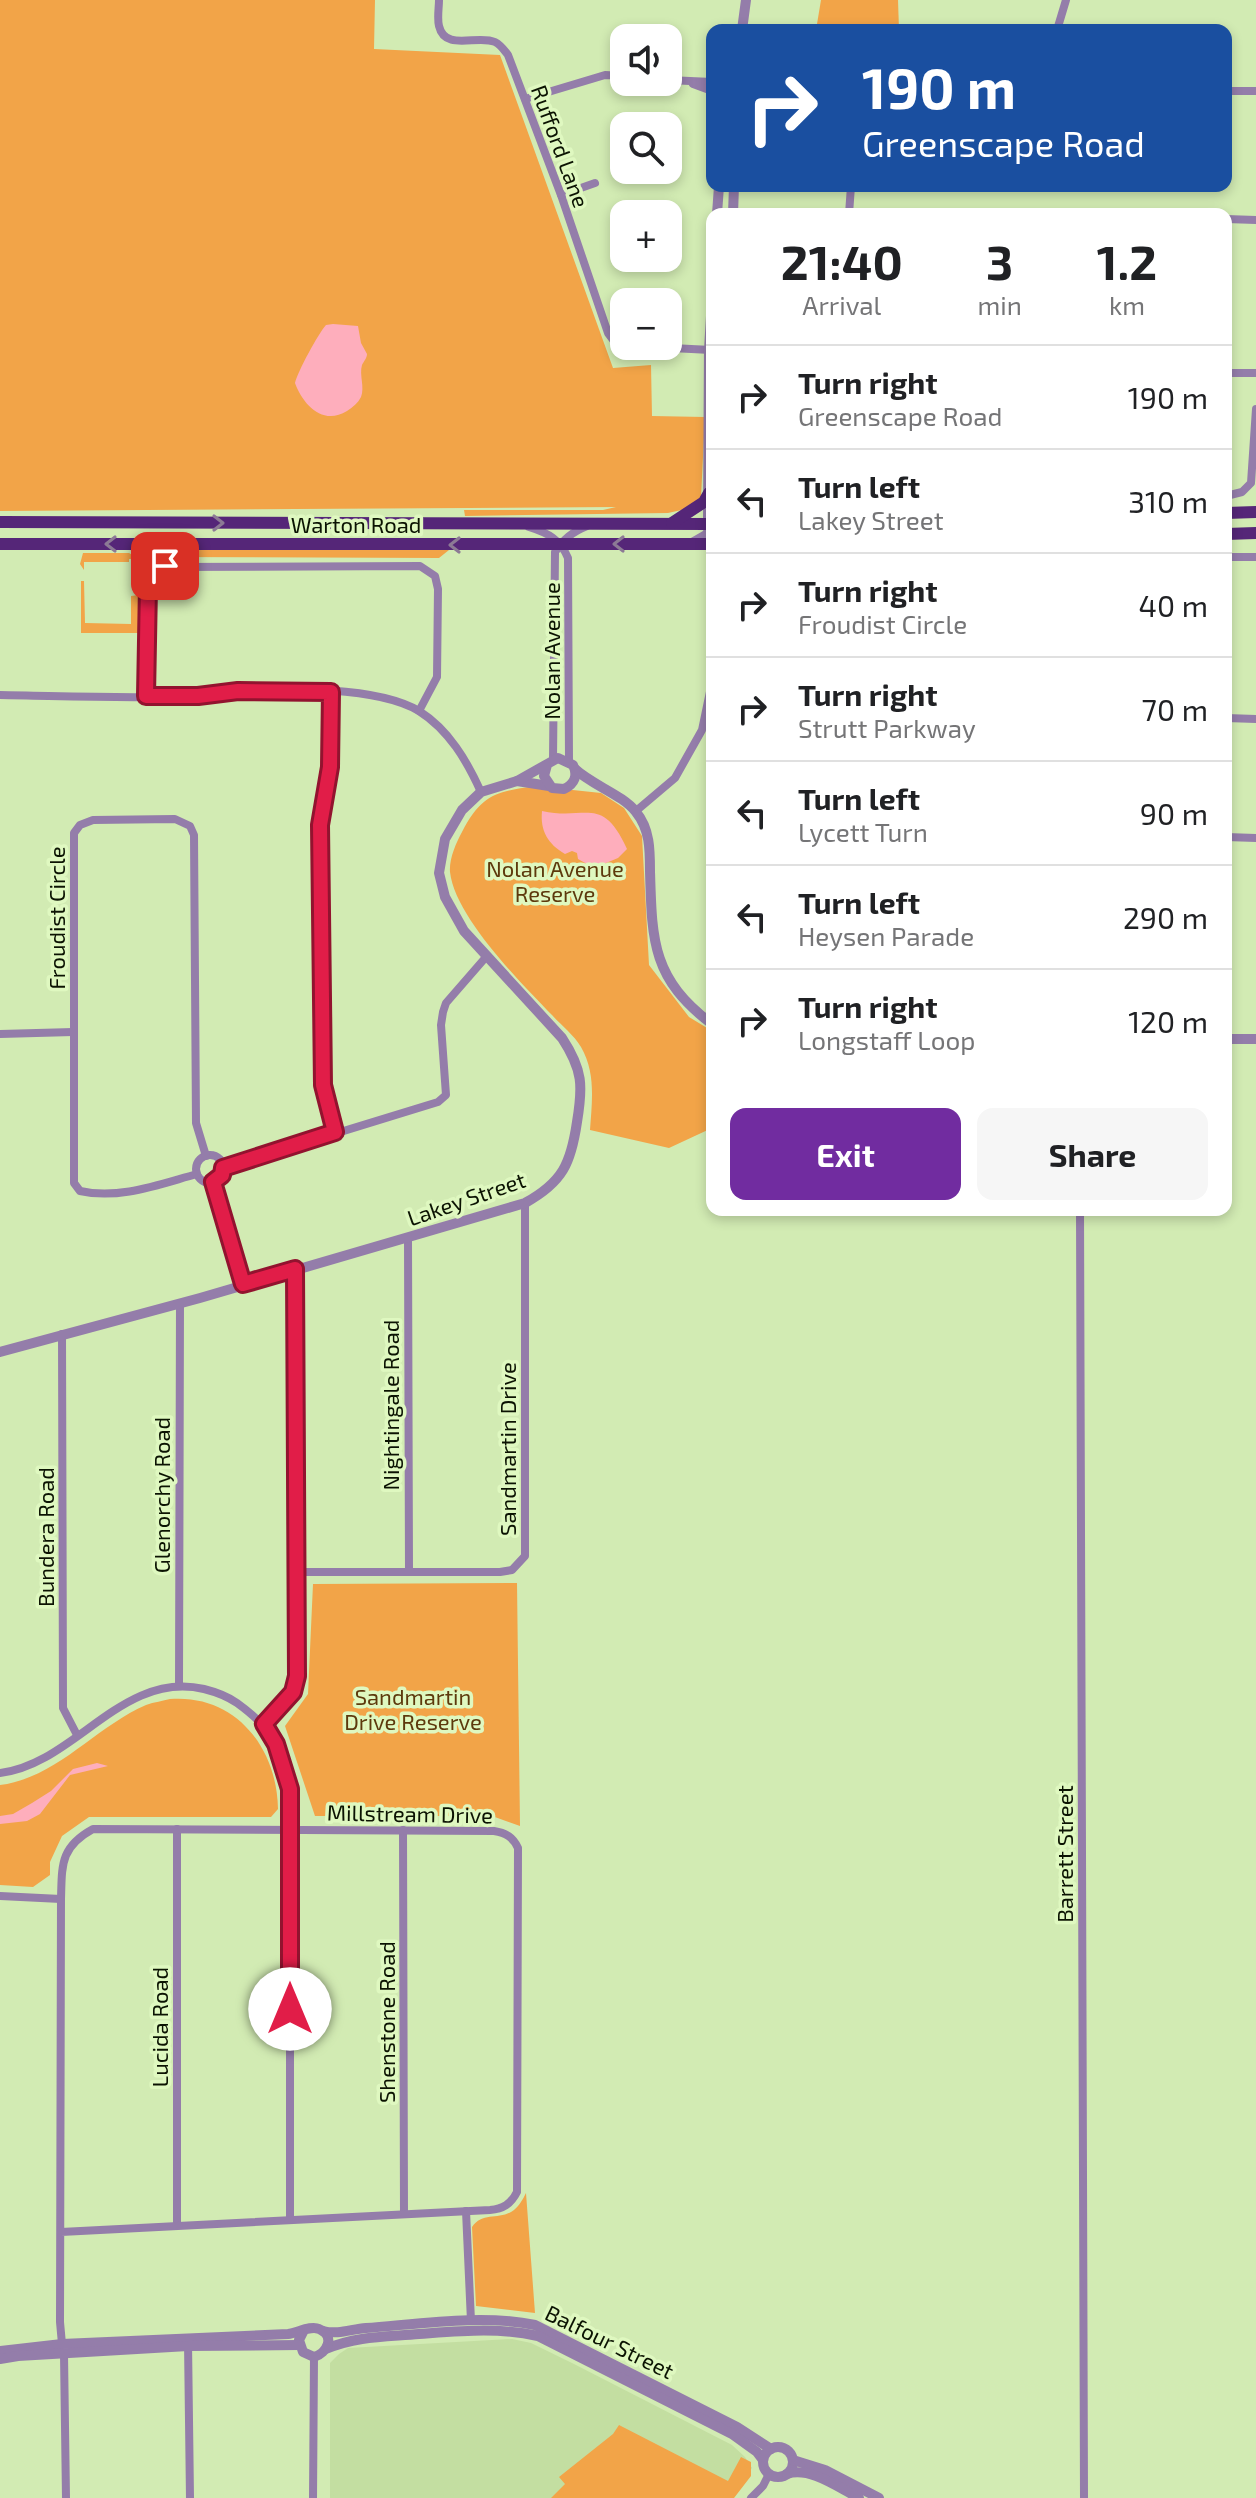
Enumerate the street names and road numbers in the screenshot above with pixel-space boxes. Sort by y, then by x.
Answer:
street label: Rufford Lane [527,81,595,211]
street label: Warton Road [291,511,421,537]
street label: Nolan Avenue [538,582,564,720]
street label: Froudist Circle [43,846,69,990]
street label: Lakey Street [404,1166,528,1230]
street label: Nightingale Road [377,1320,403,1490]
street label: Sandmartin Drive [494,1362,520,1536]
street label: Glenorchy Road [148,1417,174,1573]
street label: Bundera Road [32,1467,58,1607]
street label: Barrett Street [1051,1785,1077,1923]
street label: Millstream Drive [327,1799,493,1827]
street label: Shenstone Road [373,1941,399,2103]
street label: Lucida Road [146,1967,172,2087]
street label: Balfour Street [541,2299,679,2383]

